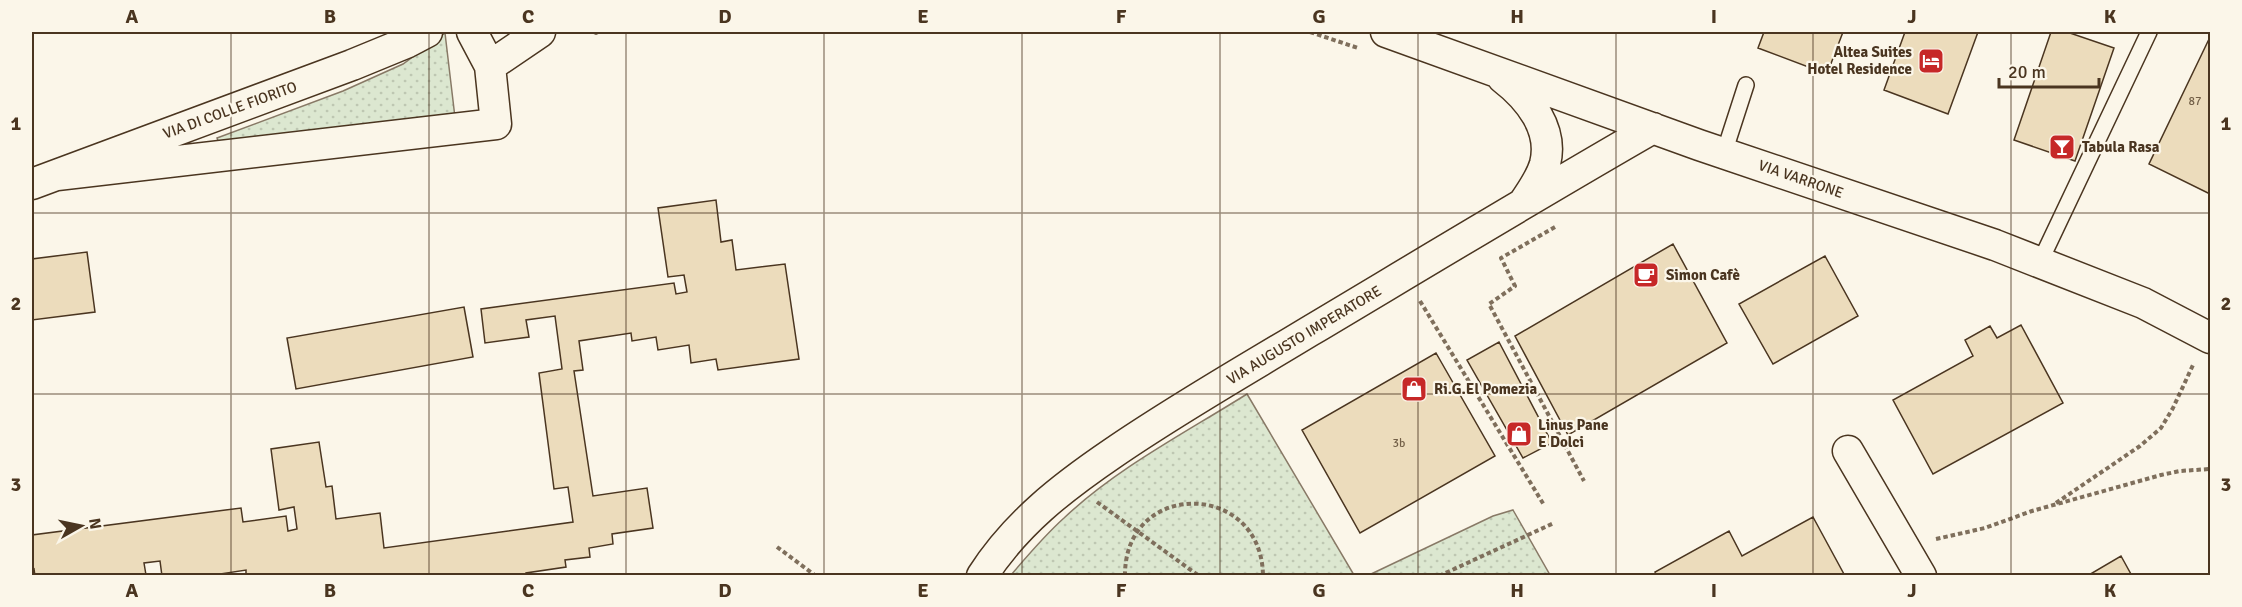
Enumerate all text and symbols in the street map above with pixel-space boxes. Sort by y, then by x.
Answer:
text: A [126,4,139,29]
text: B [324,4,336,29]
text: C [522,4,534,29]
text: D [718,4,732,29]
text: E [917,4,929,29]
text: F [1116,4,1127,29]
text: G [1312,4,1326,29]
text: H [1510,4,1524,29]
text: I [1711,4,1717,29]
text: J [1907,4,1917,29]
text: K [2104,4,2117,29]
place label: Altea Suites Hotel Residence [1807,43,1912,78]
hotel icon: Altea Suites Hotel Residence [1916,46,1946,76]
scale bar [1999,51,2100,89]
text: 20 m [2008,61,2046,83]
street label: VIA DI COLLE FIORITO [161,77,300,143]
house number: 87 [2189,94,2201,109]
text: 1 [11,111,22,136]
text: 1 [2221,111,2232,136]
bar icon: Tabula Rasa [2047,132,2077,162]
place label: Tabula Rasa [2082,138,2160,156]
street label: VIA VARRONE [1756,156,1846,202]
cafe icon: Simon Cafè [1631,260,1661,290]
place label: Simon Cafè [1666,266,1740,284]
street label: VIA AUGUSTO IMPERATORE [1223,282,1385,388]
text: 2 [11,291,21,316]
text: 2 [2221,291,2231,316]
shop icon: Ri.G.El Pomezia [1399,374,1429,404]
place label: Ri.G.El Pomezia [1434,380,1537,398]
place label: Linus Pane E Dolci [1538,416,1608,451]
shop icon: Linus Pane E Dolci [1504,419,1534,449]
house number: 3b [1393,436,1405,451]
text: 3 [11,472,21,497]
text: 3 [2221,472,2231,497]
north arrow [51,496,111,556]
text: N [84,517,106,531]
text: A [126,578,139,603]
text: B [324,578,336,603]
text: C [522,578,534,603]
text: D [718,578,732,603]
text: E [917,578,929,603]
text: F [1116,578,1127,603]
text: G [1312,578,1326,603]
text: H [1510,578,1524,603]
text: I [1711,578,1717,603]
text: J [1907,578,1917,603]
text: K [2104,578,2117,603]

